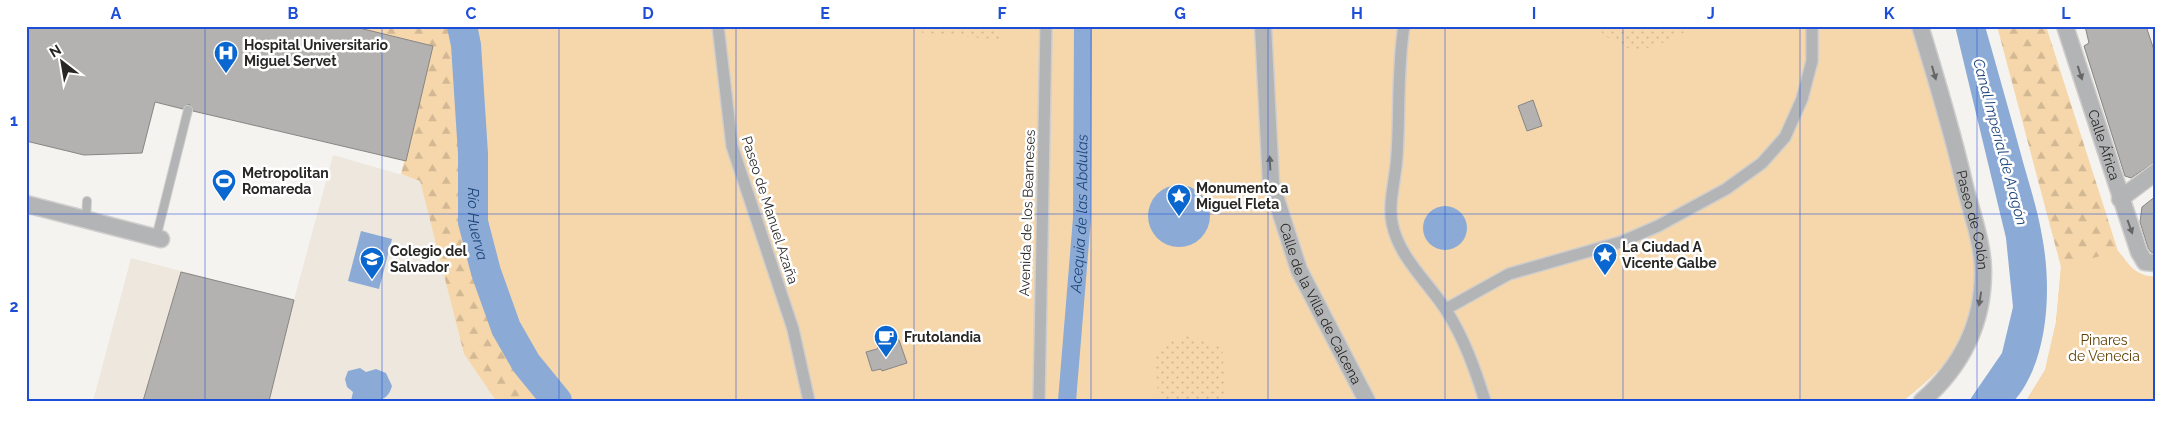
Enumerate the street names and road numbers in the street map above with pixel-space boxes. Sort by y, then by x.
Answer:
street label: Calle África [2085,107,2123,182]
street label: Avenida de los Bearneses [1016,129,1038,297]
street label: Paseo de Manuel Azaña [739,134,801,286]
street label: Paseo de Colón [1953,168,1991,270]
street label: Calle de la Villa de Calcena [1276,221,1365,387]

